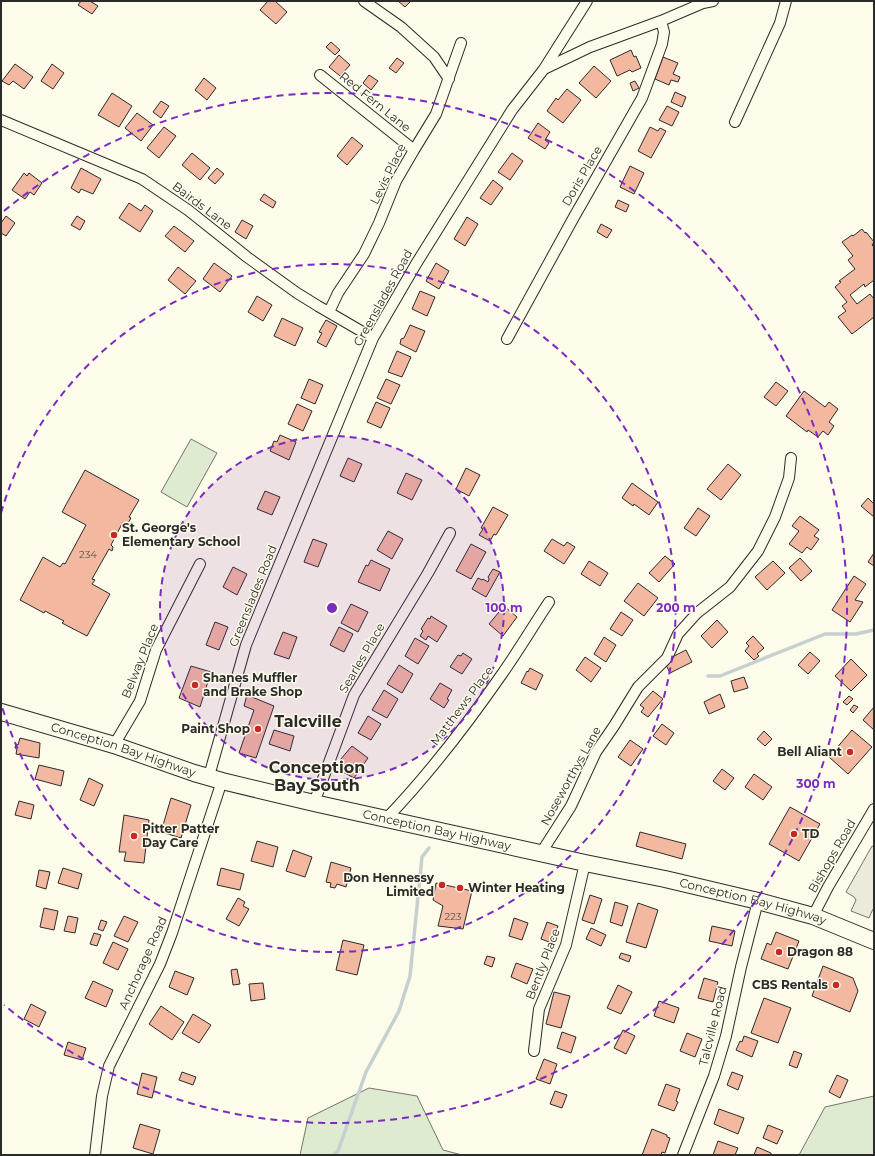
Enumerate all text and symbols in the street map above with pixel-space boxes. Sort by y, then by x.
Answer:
street label: Red Fern Lane [337,68,414,135]
street label: Levis Place [366,141,409,207]
street label: Doris Place [558,143,605,209]
street label: Bairds Lane [170,178,235,233]
street label: Greenslades Road [350,247,415,349]
place label: St. George's Elementary School [122,520,240,549]
marker: St. George's Elementary School [109,530,119,540]
street label: Greenslades Road [225,543,280,649]
house number: 234 [79,548,97,561]
text: 100 m [486,600,522,615]
text: 200 m [656,600,696,615]
centre of rings [325,601,339,615]
street label: Searles Place [335,620,388,696]
street label: Belway Place [118,621,161,700]
street label: Matthews Place [427,663,496,748]
place label: Shanes Muffler and Brake Shop [203,670,302,699]
marker: Shanes Muffler and Brake Shop [190,680,200,690]
district label: Talcville [274,712,342,731]
street label: Conception Bay Highway [49,719,198,780]
place label: Paint Shop [181,721,250,736]
marker: Paint Shop [253,724,263,734]
street label: Noseworthys Lane [537,724,604,828]
place label: Bell Aliant [777,744,843,759]
marker: Bell Aliant [845,747,855,757]
district label: Conception Bay South [269,758,365,795]
text: 300 m [795,776,836,791]
street label: Conception Bay Highway [361,806,513,853]
street label: Bishops Road [805,816,859,895]
place label: Pitter Patter Day Care [142,821,219,850]
place label: TD [802,826,819,841]
marker: TD [789,829,799,839]
marker: Pitter Patter Day Care [129,831,139,841]
place label: Don Hennessy Limited [343,870,435,899]
street label: Conception Bay Highway [678,875,829,928]
marker: Don Hennessy Limited [437,880,447,890]
place label: Winter Heating [468,880,565,895]
marker: Winter Heating [455,883,465,893]
house number: 223 [445,910,462,923]
street label: Anchorage Road [115,914,170,1012]
street label: Bently Place [522,926,563,1001]
place label: Dragon 88 [787,944,853,959]
marker: Dragon 88 [774,947,784,957]
place label: CBS Rentals [752,977,829,992]
marker: CBS Rentals [831,980,841,990]
street label: Talcville Road [695,985,730,1067]

